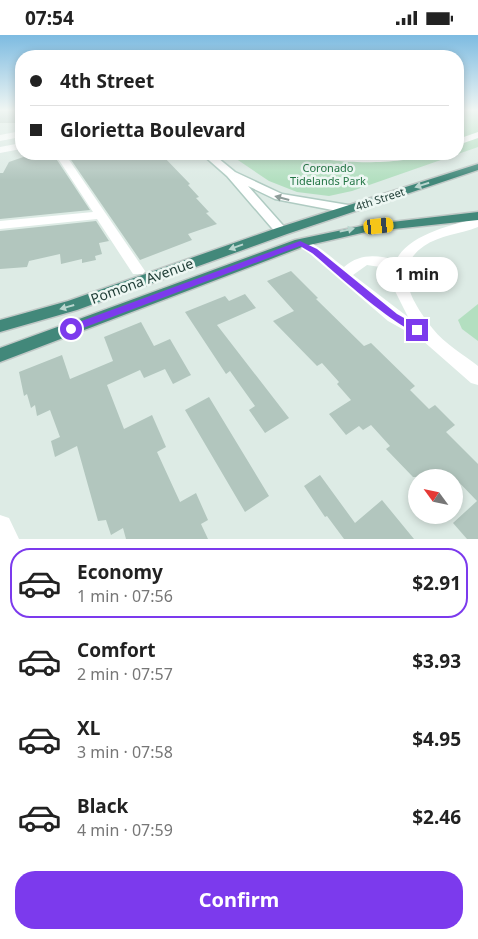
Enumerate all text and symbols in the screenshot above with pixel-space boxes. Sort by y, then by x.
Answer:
text: 07:54 [25,5,74,31]
text: 4th Street [60,68,154,94]
text: Glorietta Boulevard [60,117,245,143]
park label: Coronado Tidelands Park [290,160,366,188]
one-way arrow [414,182,429,190]
street label: 4th Street [353,184,406,213]
one-way arrow [275,193,290,201]
car [363,217,394,235]
one-way arrow [340,226,356,234]
one-way arrow [228,243,243,251]
street label: Pomona Avenue [88,253,196,308]
callout: 1 min [376,257,458,293]
text: 1 min [395,263,439,285]
one-way arrow [59,304,74,312]
route start [60,318,82,340]
route end [406,319,428,341]
north arrow [408,469,462,524]
map controls [408,469,463,524]
text: Economy [77,559,163,585]
icon: car [17,561,62,606]
text: $2.91 [412,570,461,596]
text: 1 min · 07:56 [77,585,173,607]
text: Comfort [77,637,156,663]
icon: car [17,639,62,684]
text: $3.93 [412,648,461,674]
text: 2 min · 07:57 [77,663,173,685]
text: XL [77,715,100,741]
icon: car [17,717,62,762]
text: $4.95 [412,726,461,752]
text: 3 min · 07:58 [77,741,173,763]
text: Black [77,793,128,819]
icon: car [17,795,62,840]
text: $2.46 [412,804,461,830]
text: 4 min · 07:59 [77,819,173,841]
button: Confirm [15,871,463,929]

